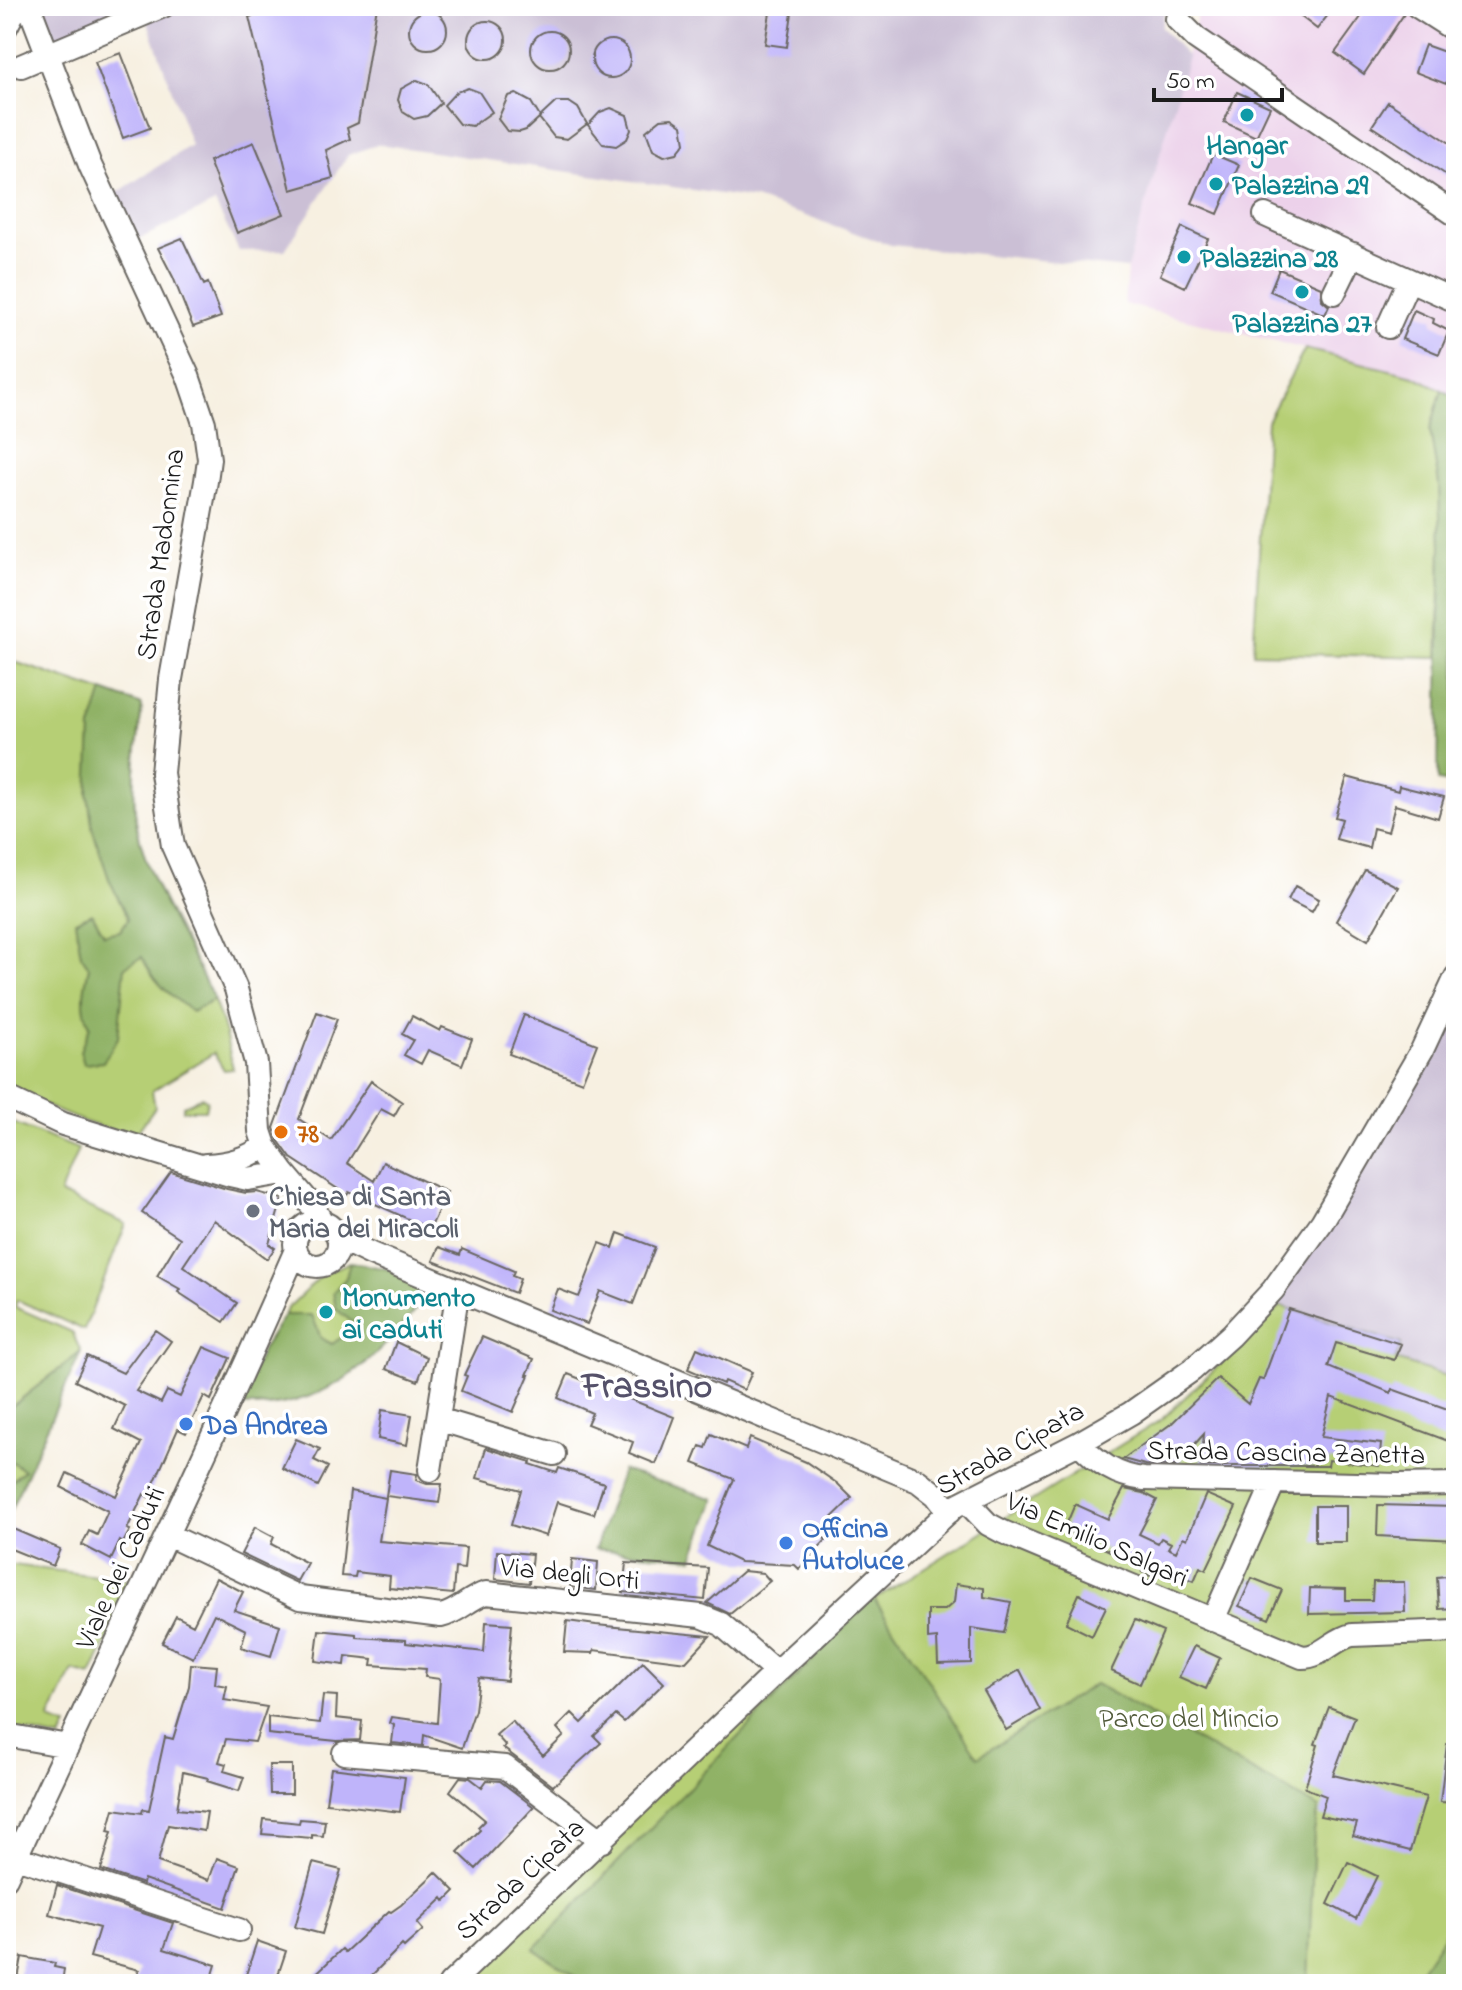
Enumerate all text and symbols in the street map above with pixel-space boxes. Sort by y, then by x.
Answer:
scale bar [1154,52,1282,102]
text: 50 m [1166,65,1215,100]
marker: Hangar [1238,106,1256,124]
place label: Hangar [1206,127,1289,169]
place label: Palazzina 29 [1232,167,1369,208]
marker: Palazzina 29 [1207,175,1225,193]
place label: Palazzina 28 [1200,240,1339,281]
marker: Palazzina 28 [1175,248,1193,266]
marker: Palazzina 27 [1293,283,1311,301]
place label: Palazzina 27 [1232,305,1372,346]
street label: Strada Madonnina [127,446,198,663]
place label: 78 [297,1115,320,1156]
marker: 78 [272,1123,290,1141]
place label: Chiesa di Santa Maria dei Miracoli [269,1178,459,1251]
marker: Chiesa di Santa Maria dei Miracoli [244,1202,262,1220]
place label: Monumento ai caduti [342,1279,475,1352]
marker: Monumento ai caduti [317,1303,335,1321]
district label: Frassino [580,1362,712,1415]
street label: Strada Cipata [929,1392,1093,1508]
place label: Da Andrea [200,1407,328,1448]
marker: Da Andrea [177,1415,195,1433]
street label: Strada Cascina Zanetta [1146,1432,1426,1477]
street label: Viale dei Caduti [66,1480,178,1658]
street label: Via Emilio Salgari [998,1482,1194,1600]
place label: Officina Autoluce [802,1510,905,1583]
marker: Officina Autoluce [777,1534,795,1552]
street label: Via degli Orti [497,1548,641,1603]
park label: Parco del Mincio [1099,1700,1279,1741]
street label: Strada Cipata [447,1810,595,1952]

